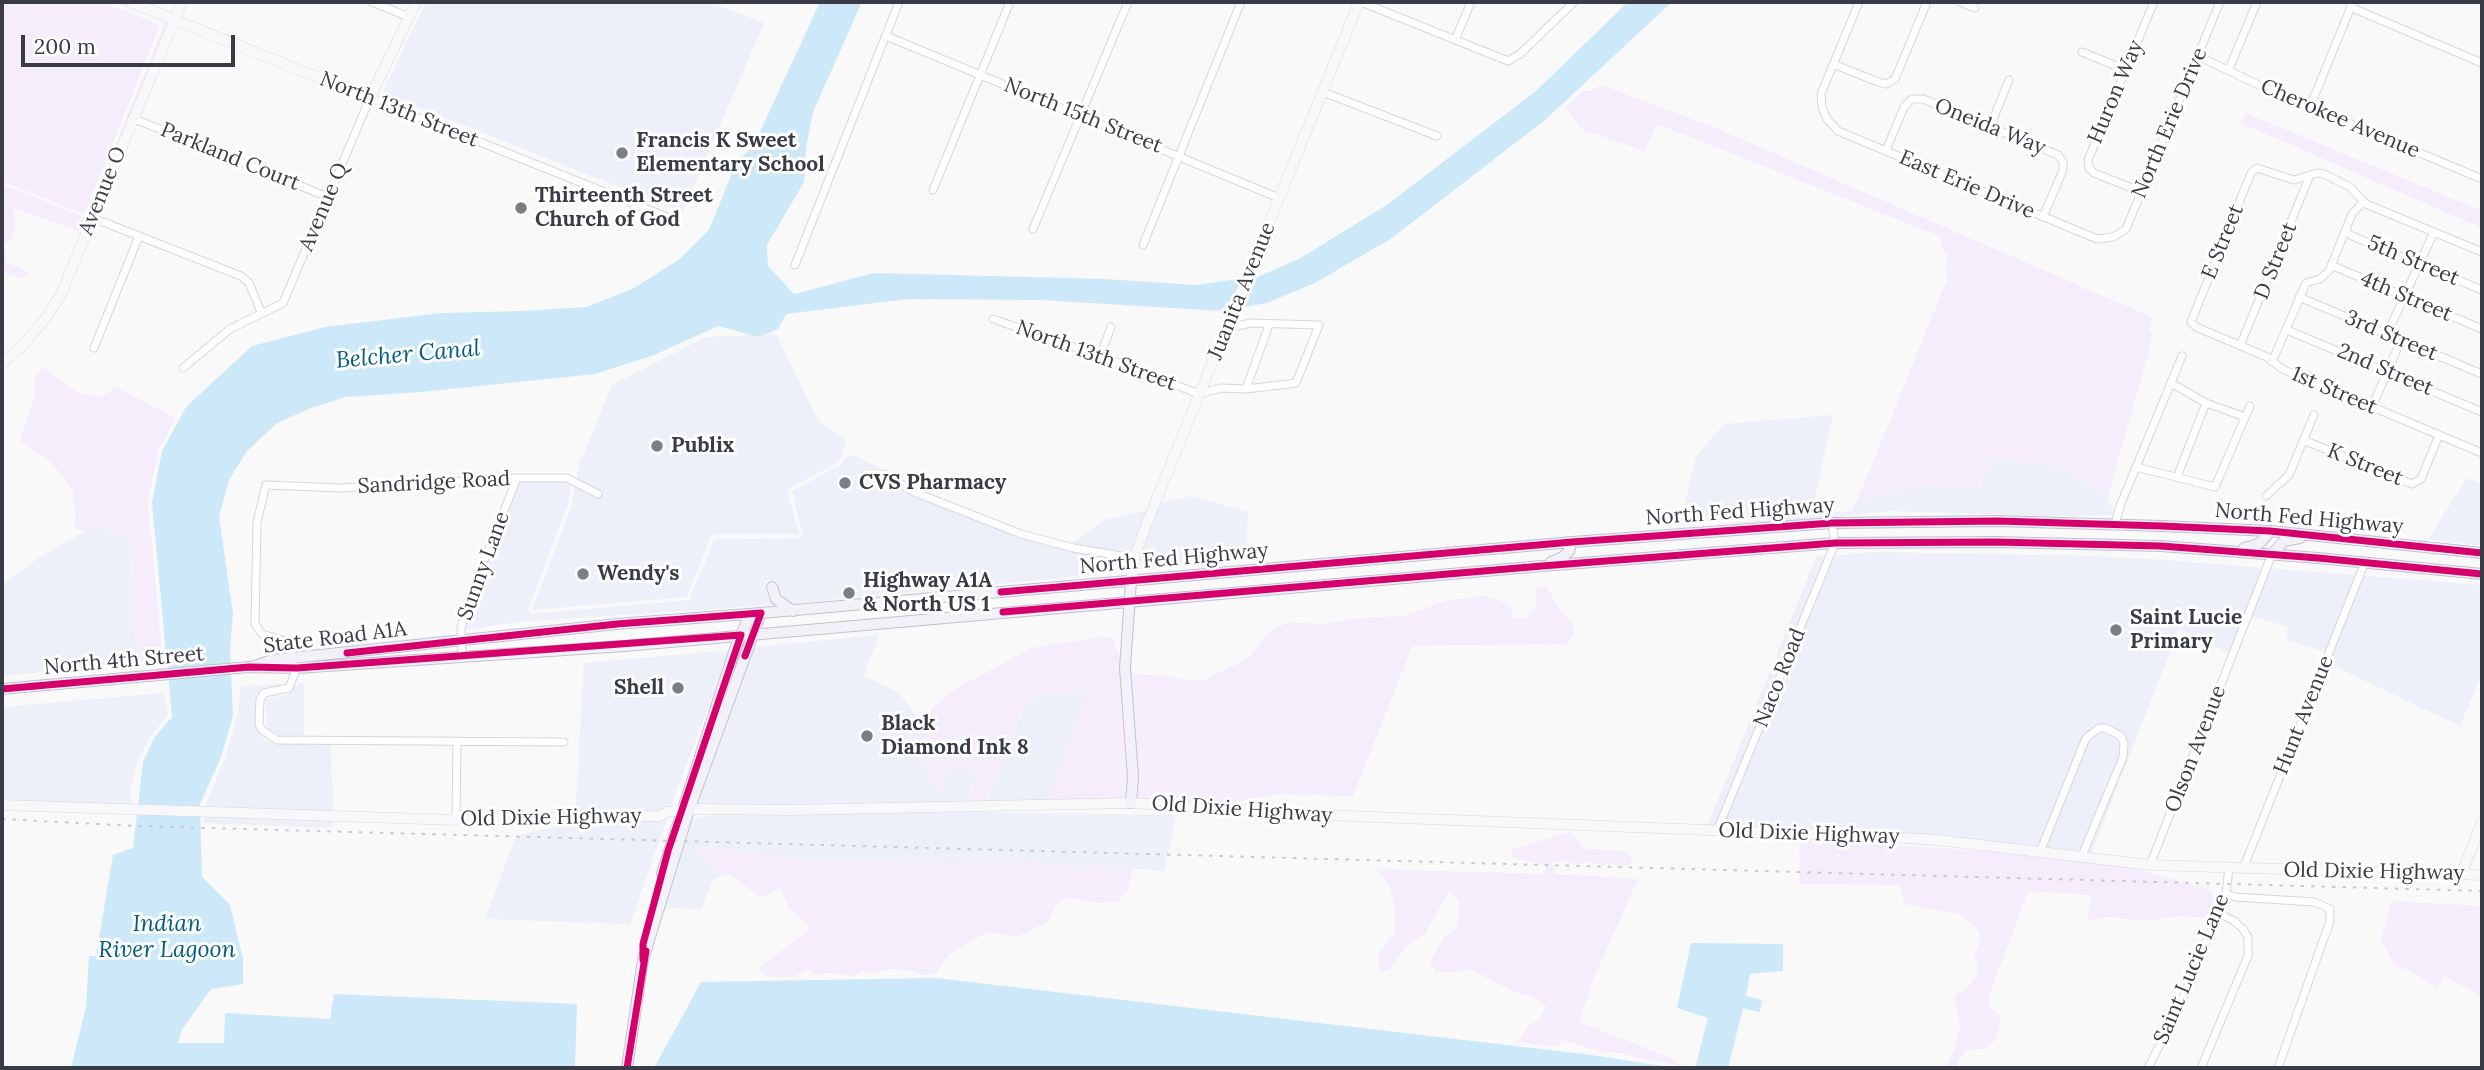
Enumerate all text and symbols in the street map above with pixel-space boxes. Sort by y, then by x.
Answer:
scale bar [24,21,238,65]
text: 200 m [34,33,96,60]
street label: Huron Way [2083,37,2149,147]
street label: North Erie Drive [2127,44,2213,202]
street label: North 13th Street [316,67,482,153]
street label: North 15th Street [1000,73,1166,159]
street label: Cherokee Avenue [2257,74,2423,164]
street label: Oneida Way [1931,93,2049,161]
street label: Parkland Court [157,118,303,196]
place label: Francis K Sweet Elementary School [636,128,825,178]
street label: Avenue O [74,143,132,239]
marker: Francis K Sweet Elementary School [614,145,630,161]
street label: East Erie Drive [1895,145,2039,225]
street label: Avenue Q [294,159,354,255]
place label: Thirteenth Street Church of God [535,183,713,233]
marker: Thirteenth Street Church of God [513,200,529,216]
street label: E Street [2197,201,2249,283]
street label: Juanita Avenue [1203,219,1281,363]
street label: D Street [2249,219,2303,303]
street label: 5th Street [2363,230,2463,292]
street label: 4th Street [2356,266,2456,328]
street label: 3rd Street [2341,305,2441,367]
street label: North 13th Street [1012,315,1180,397]
water label: Belcher Canal [335,335,481,375]
street label: 2nd Street [2333,339,2437,401]
street label: 1st Street [2287,362,2381,420]
place label: Publix [671,433,734,459]
marker: Publix [649,438,665,454]
street label: K Street [2323,438,2407,492]
street label: Sandridge Road [357,466,511,500]
place label: CVS Pharmacy [859,470,1006,496]
marker: CVS Pharmacy [837,475,853,491]
street label: North Fed Highway [1645,493,1835,531]
street label: North Fed Highway [2214,498,2404,540]
street label: Sunny Lane [453,508,515,624]
street label: North Fed Highway [1079,538,1269,580]
place label: Wendy's [597,561,679,587]
marker: Wendy's [575,566,591,582]
place label: Highway A1A & North US 1 [863,568,992,618]
marker: Highway A1A & North US 1 [841,585,857,601]
place label: Saint Lucie Primary [2130,605,2242,655]
street label: State Road A1A [262,617,408,659]
marker: Saint Lucie Primary [2108,622,2124,638]
street label: Naco Road [1749,625,1811,731]
street label: North 4th Street [43,641,205,681]
street label: Hunt Avenue [2269,652,2339,778]
place label: Shell [614,675,664,701]
marker: Shell [670,680,686,696]
street label: Olson Avenue [2160,682,2232,816]
place label: Black Diamond Ink 8 [881,711,1029,761]
marker: Black Diamond Ink 8 [859,728,875,744]
street label: Old Dixie Highway [1151,791,1333,829]
street label: Old Dixie Highway [460,804,642,832]
street label: Old Dixie Highway [1718,818,1900,850]
street label: Old Dixie Highway [2283,858,2465,886]
street label: Saint Lucie Lane [2149,890,2235,1048]
water label: Indian River Lagoon [98,910,236,964]

